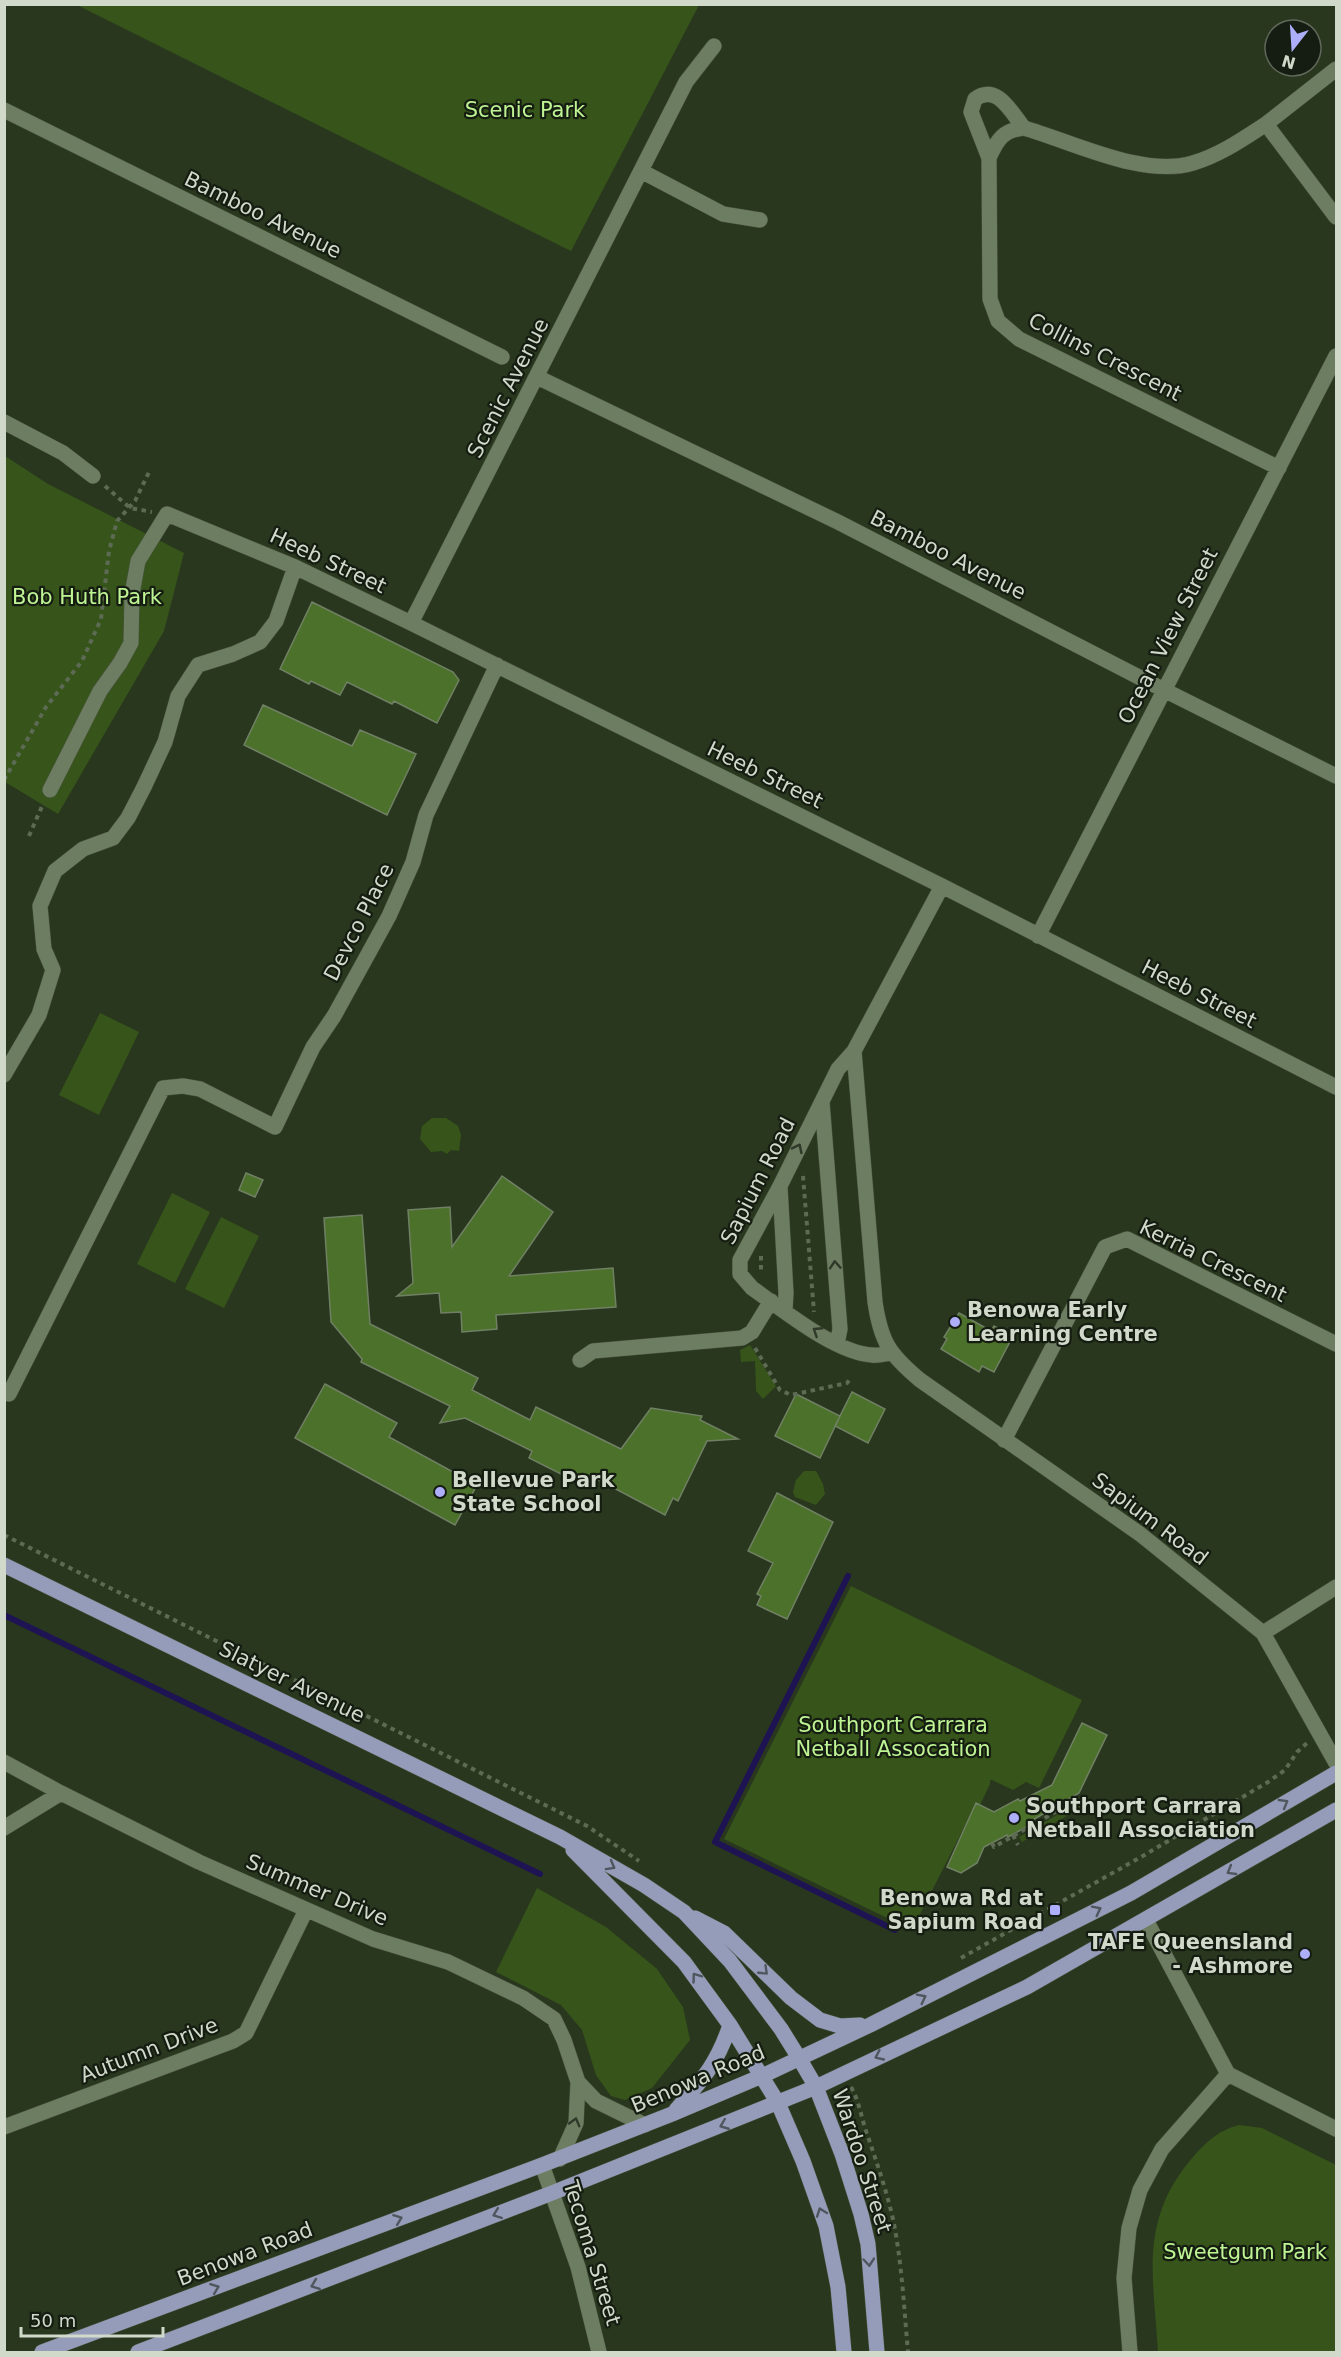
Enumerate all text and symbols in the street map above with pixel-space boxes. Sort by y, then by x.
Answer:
north arrow [1263,18,1323,78]
text: N [1280,51,1298,73]
park label: Scenic Park [465,98,586,122]
street label: Bamboo Avenue [181,167,345,263]
street label: Collins Crescent [1024,308,1186,406]
street label: Scenic Avenue [463,314,553,462]
street label: Bamboo Avenue [866,505,1030,605]
street label: Heeb Street [266,524,390,598]
street label: Ocean View Street [1113,544,1223,728]
park label: Bob Huth Park [12,585,163,609]
street label: Heeb Street [703,737,827,813]
street label: Devco Place [319,859,399,985]
street label: Heeb Street [1138,955,1260,1033]
street label: Sapium Road [716,1114,800,1248]
one-way arrow [791,1144,803,1155]
street label: Kerria Crescent [1136,1215,1290,1307]
one-way arrow [829,1261,842,1270]
place label: Benowa Early Learning Centre [967,1298,1158,1346]
marker: Benowa Early Learning Centre [948,1315,962,1329]
one-way arrow [812,1327,823,1338]
place label: Bellevue Park State School [452,1468,615,1516]
street label: Sapium Road [1087,1468,1213,1570]
marker: Bellevue Park State School [433,1485,447,1499]
street label: Slatyer Avenue [215,1636,369,1728]
park label: Southport Carrara Netball Assocation [795,1713,991,1761]
place label: Southport Carrara Netball Association [1026,1794,1255,1842]
one-way arrow [1278,1799,1288,1811]
marker: Southport Carrara Netball Association [1007,1811,1021,1825]
street label: Summer Drive [242,1849,392,1931]
one-way arrow [605,1859,615,1870]
one-way arrow [1227,1863,1238,1875]
place label: Benowa Rd at Sapium Road [880,1886,1043,1934]
marker: Benowa Rd at Sapium Road [1048,1903,1062,1917]
one-way arrow [1090,1906,1101,1917]
place label: TAFE Queensland - Ashmore [1088,1930,1293,1978]
marker: TAFE Queensland - Ashmore [1298,1947,1312,1961]
one-way arrow [756,1964,767,1975]
one-way arrow [692,1973,703,1984]
one-way arrow [916,1994,927,2005]
street label: Autumn Drive [77,2013,221,2087]
street label: Benowa Road [628,2040,768,2118]
one-way arrow [875,2049,886,2061]
street label: Wardoo Street [827,2086,897,2236]
one-way arrow [568,2117,580,2128]
one-way arrow [719,2118,730,2130]
street label: Tecoma Street [558,2177,625,2328]
one-way arrow [492,2207,503,2220]
one-way arrow [816,2207,828,2218]
one-way arrow [392,2214,403,2227]
street label: Benowa Road [174,2217,316,2291]
park label: Sweetgum Park [1163,2240,1328,2264]
one-way arrow [862,2258,875,2267]
one-way arrow [310,2277,321,2290]
one-way arrow [209,2282,220,2295]
scale bar [21,2300,164,2338]
text: 50 m [30,2310,76,2331]

